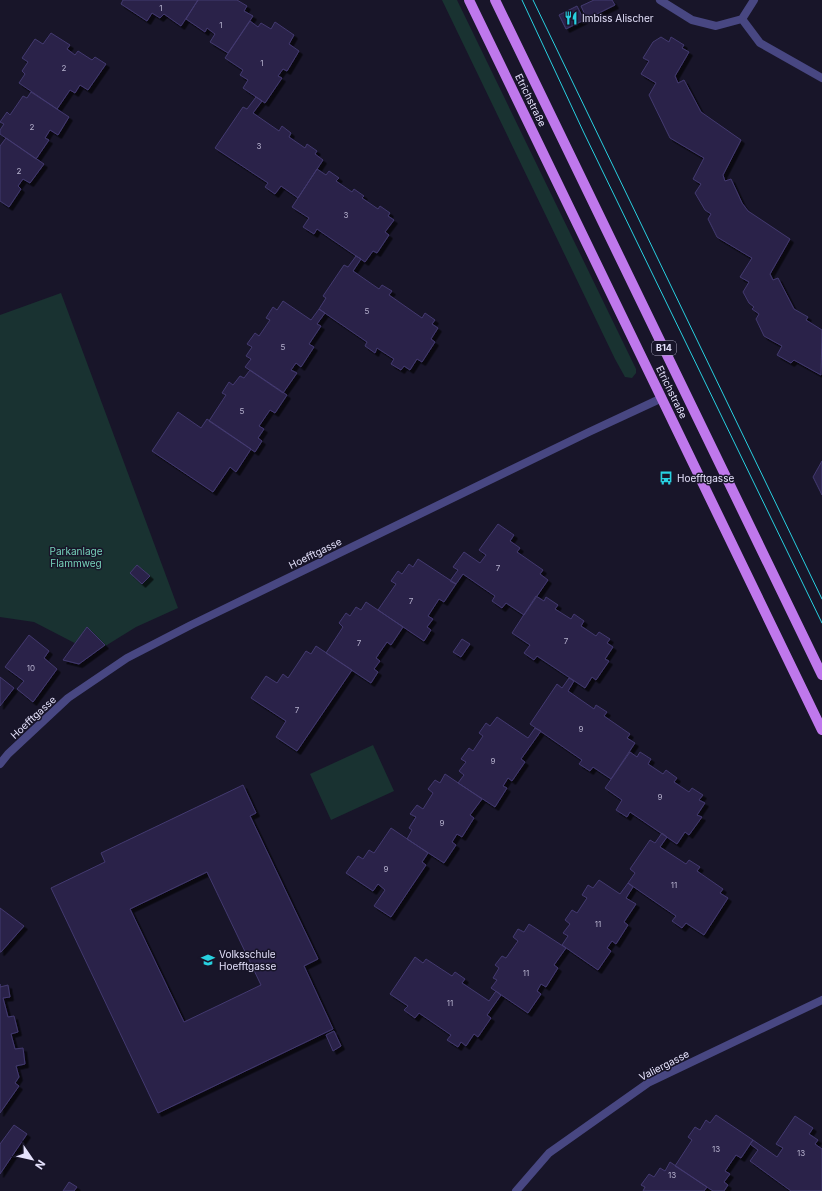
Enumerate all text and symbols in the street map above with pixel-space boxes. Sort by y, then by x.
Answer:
house number: 1 [159,3,163,13]
restaurant icon: Imbiss Alischer [563,10,579,26]
place label: Imbiss Alischer [582,12,654,24]
house number: 1 [219,20,223,30]
house number: 1 [260,58,264,68]
house number: 2 [62,63,67,73]
street label: Etrichstraße [513,72,549,128]
house number: 2 [30,122,35,132]
house number: 3 [257,141,262,151]
house number: 2 [17,166,22,176]
house number: 3 [344,210,349,220]
house number: 5 [365,306,370,316]
road number: B14 [652,341,676,355]
house number: 5 [281,342,286,352]
street label: Etrichstraße [654,364,690,420]
house number: 5 [240,406,245,416]
bus stop icon: Hoefftgasse [658,470,674,486]
place label: Hoefftgasse [677,472,734,484]
street label: Hoefftgasse [287,535,343,571]
park label: Parkanlage Flammweg [50,545,103,569]
house number: 7 [496,563,501,573]
house number: 7 [409,596,414,606]
house number: 7 [564,636,569,646]
house number: 7 [357,638,362,648]
house number: 10 [27,663,35,673]
street label: Hoefftgasse [8,693,58,741]
house number: 7 [295,705,300,715]
house number: 9 [579,724,584,734]
house number: 9 [491,756,496,766]
house number: 9 [658,792,663,802]
house number: 9 [440,818,445,828]
house number: 9 [384,864,389,874]
house number: 11 [671,880,677,890]
house number: 11 [595,919,601,929]
place label: Volksschule Hoefftgasse [219,948,276,972]
school or university icon: Volksschule Hoefftgasse [200,952,216,968]
house number: 11 [523,968,529,978]
house number: 11 [447,998,453,1008]
street label: Valiergasse [637,1047,691,1083]
north arrow [12,1139,52,1179]
house number: 13 [712,1144,720,1154]
house number: 13 [797,1148,805,1158]
text: N [32,1157,48,1172]
house number: 13 [668,1170,676,1180]

